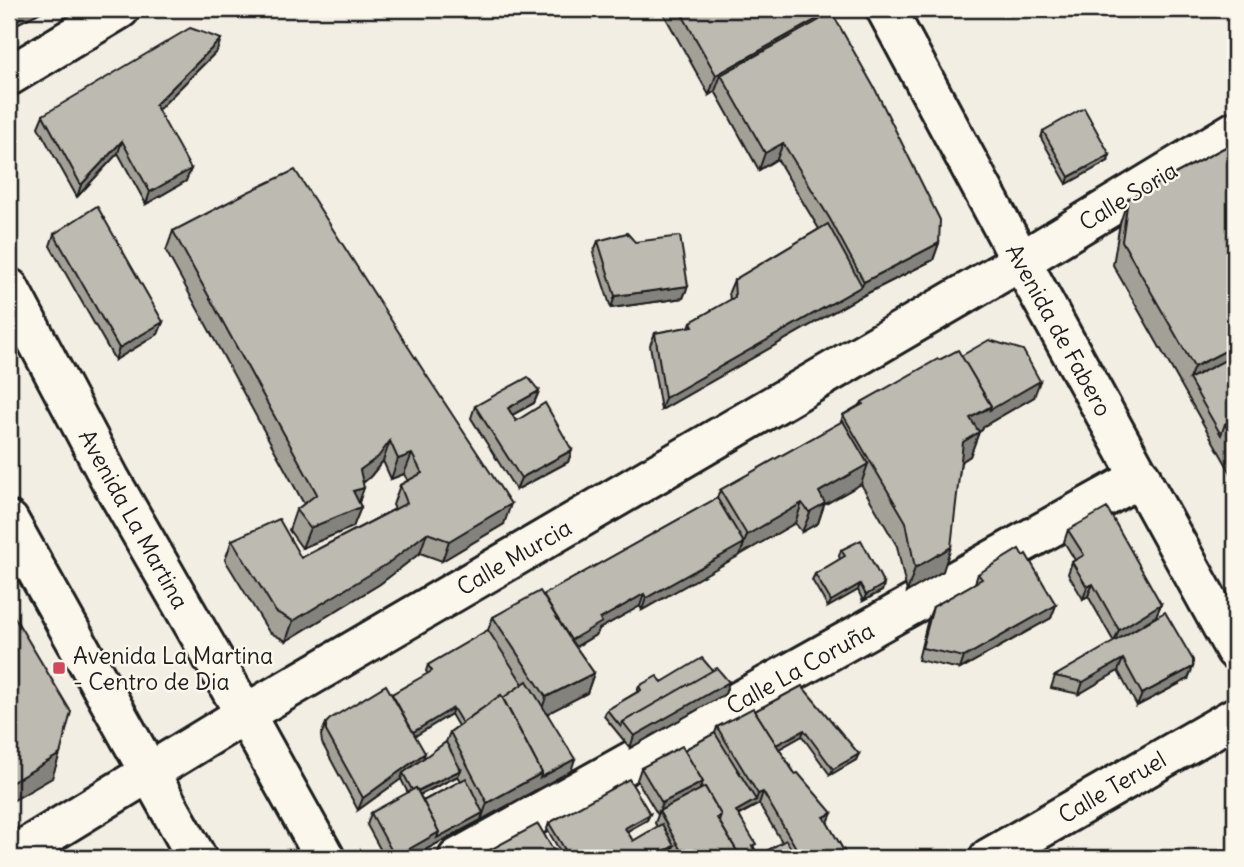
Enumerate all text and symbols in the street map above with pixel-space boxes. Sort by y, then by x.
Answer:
street label: Calle Soria [1074,155,1182,237]
street label: Avenida de Fabero [1000,239,1118,421]
street label: Avenida La Martina [73,424,195,614]
street label: Calle Murcia [452,513,576,601]
street label: Calle La Coruña [721,615,879,721]
place label: Avenida La Martina - Centro de Dia [73,641,273,696]
marker: Avenida La Martina - Centro de Dia [51,660,67,676]
street label: Calle Teruel [1053,745,1171,829]

